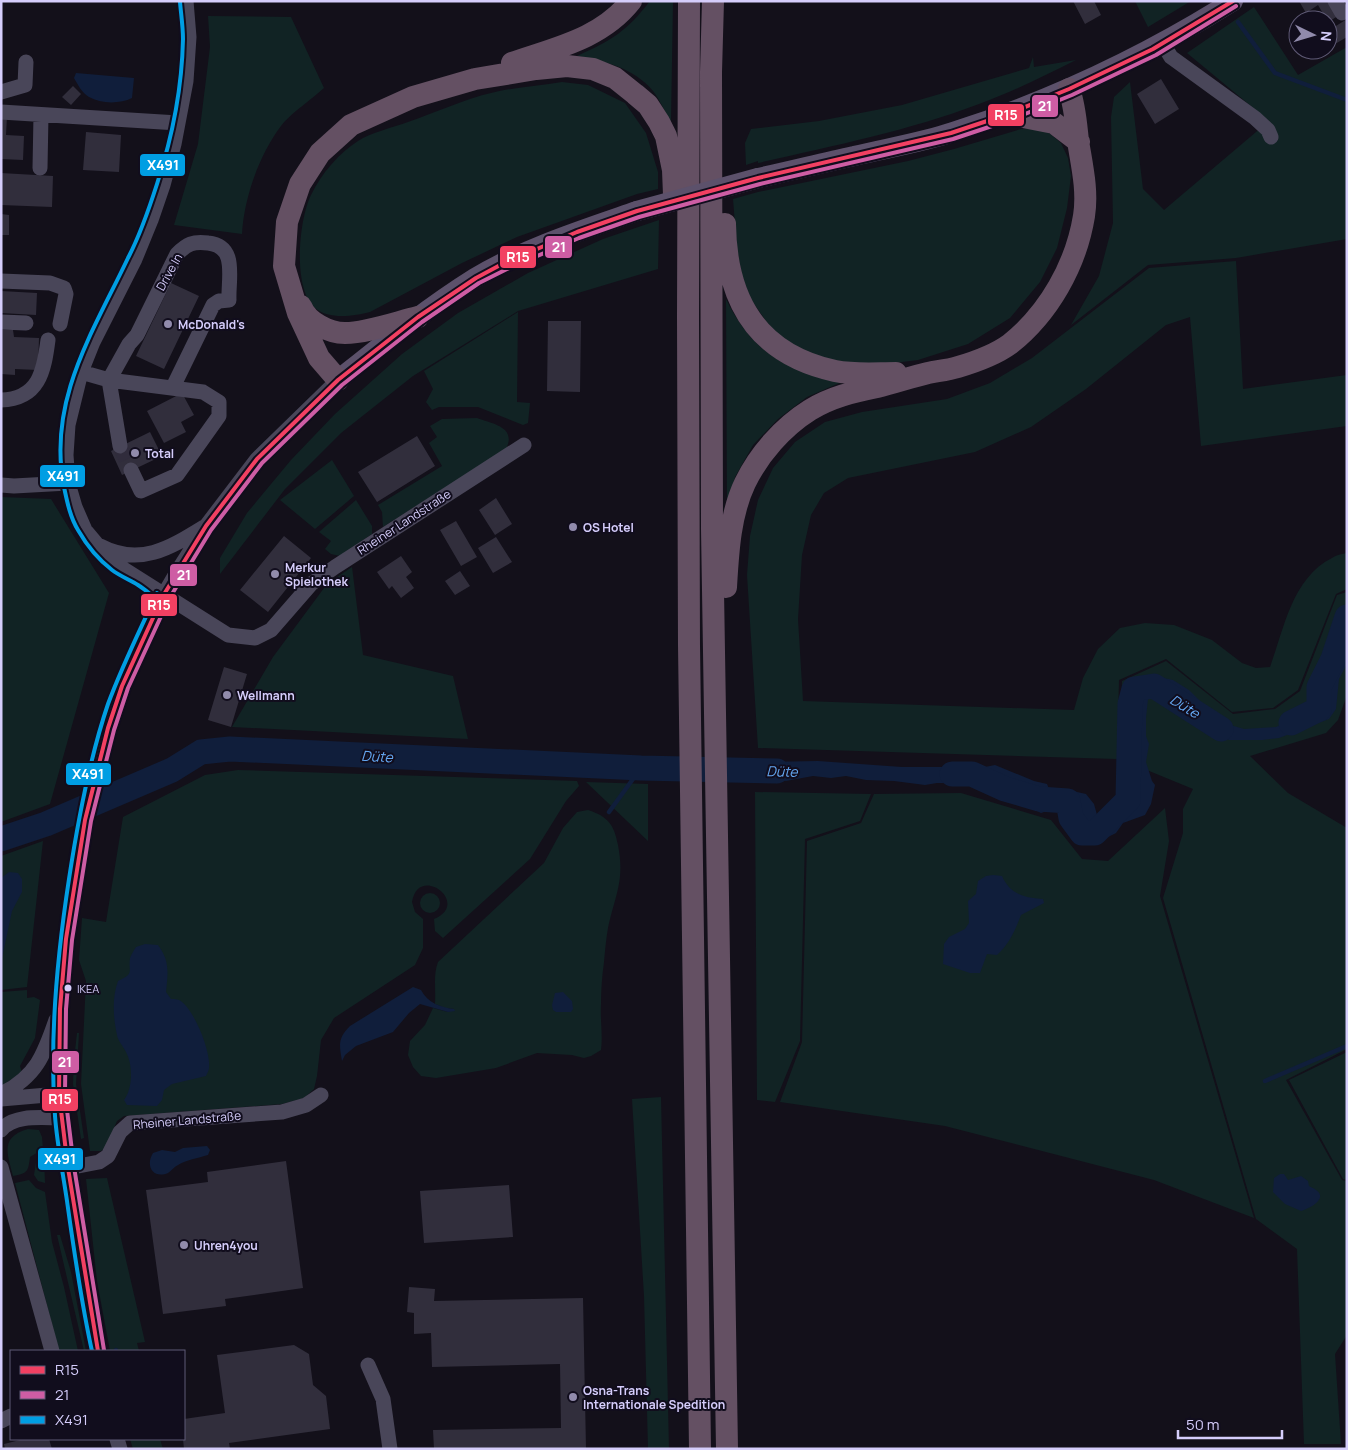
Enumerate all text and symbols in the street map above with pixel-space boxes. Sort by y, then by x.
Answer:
north arrow [1288,10,1338,60]
text: N [1317,30,1336,42]
line badge: 21 [1031,94,1059,118]
text: 21 [1038,96,1052,115]
line badge: R15 [987,103,1025,127]
text: R15 [994,105,1018,124]
line badge: X491 [139,153,186,177]
text: X491 [147,155,179,174]
line badge: 21 [544,235,573,259]
text: 21 [552,237,566,256]
line badge: R15 [499,245,537,269]
text: R15 [506,247,530,266]
street label: Drive In [152,250,186,294]
place label: McDonald's [178,316,245,333]
marker: McDonald's [162,318,174,330]
place label: Total [145,445,174,462]
marker: Total [129,447,141,459]
line badge: X491 [39,464,86,488]
text: X491 [47,466,79,485]
street label: Rheiner Landstraße [354,485,454,559]
place label: OS Hotel [583,519,634,536]
marker: OS Hotel [567,521,579,533]
place label: Merkur Spielothek [285,559,349,590]
line badge: 21 [169,563,198,587]
text: 21 [177,565,191,584]
marker: Merkur Spielothek [269,568,281,580]
line badge: R15 [140,593,178,617]
text: R15 [147,595,171,614]
place label: Wellmann [237,687,295,704]
marker: Wellmann [221,689,233,701]
water label: Düte [1167,690,1204,723]
water label: Düte [361,746,394,766]
water label: Düte [766,761,799,781]
line badge: X491 [65,762,112,786]
text: X491 [72,764,104,783]
place label: IKEA [77,981,99,996]
marker: IKEA [63,983,73,993]
line badge: 21 [51,1050,80,1074]
text: 21 [58,1052,72,1071]
line badge: R15 [41,1088,79,1112]
text: R15 [48,1089,72,1108]
street label: Rheiner Landstraße [132,1107,242,1133]
line badge: X491 [37,1147,84,1171]
text: X491 [44,1149,76,1168]
place label: Uhren4you [194,1237,258,1254]
marker: Uhren4you [178,1239,190,1251]
legend [10,1350,185,1440]
text: R15 [55,1359,79,1380]
place label: Osna-Trans Internationale Spedition [583,1382,725,1413]
text: 21 [55,1384,69,1405]
marker: Osna-Trans Internationale Spedition [567,1391,579,1403]
scale bar [1178,1408,1282,1440]
text: X491 [55,1409,88,1430]
text: 50 m [1186,1414,1220,1435]

